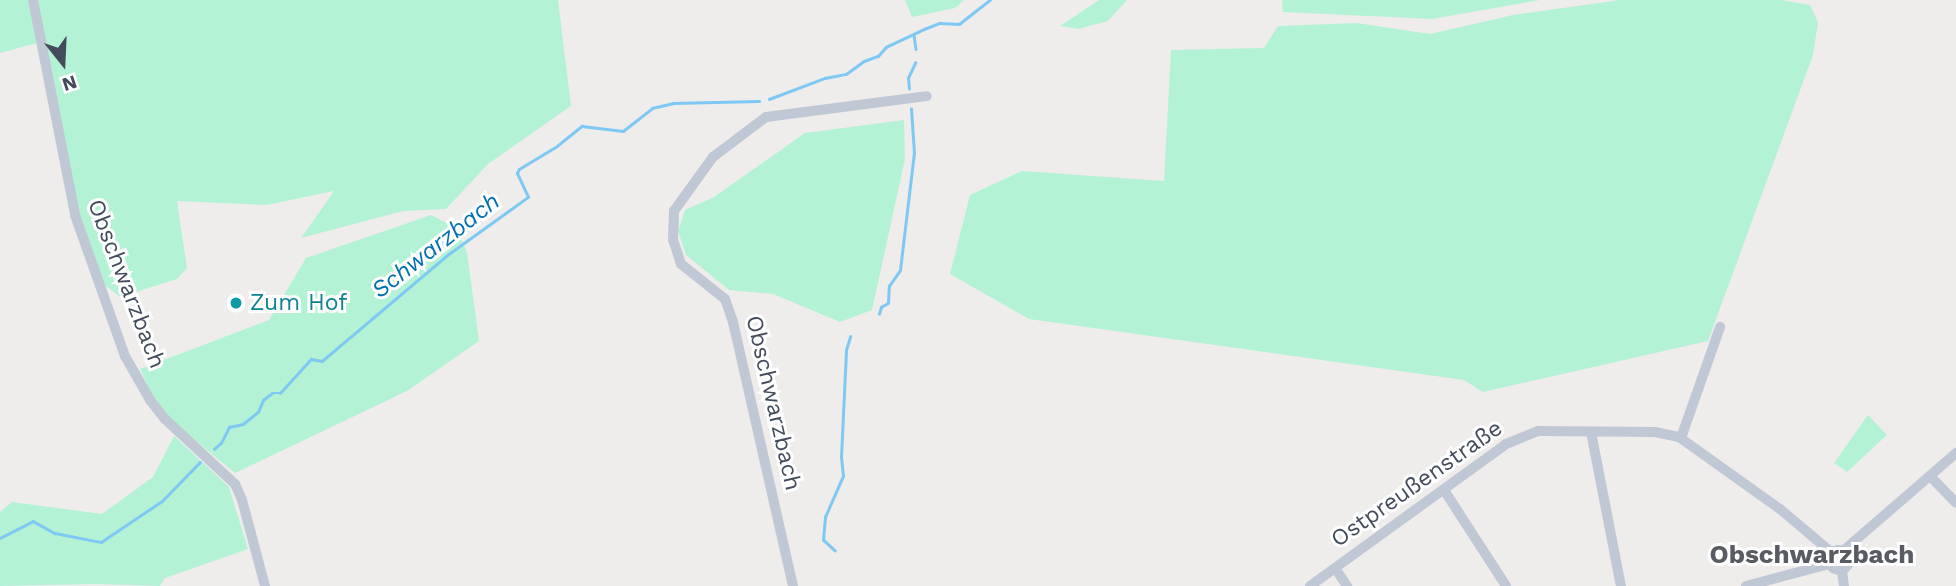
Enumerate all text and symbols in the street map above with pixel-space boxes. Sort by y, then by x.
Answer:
north arrow [28,28,98,98]
text: N [59,70,80,97]
water label: Schwarzbach [366,187,506,305]
street label: Obschwarzbach [81,196,171,372]
place label: Zum Hof [250,289,347,317]
marker: Zum Hof [228,295,244,311]
street label: Obschwarzbach [739,313,807,493]
street label: Ostpreußenstraße [1326,415,1508,553]
district label: Obschwarzbach [1710,539,1914,571]

